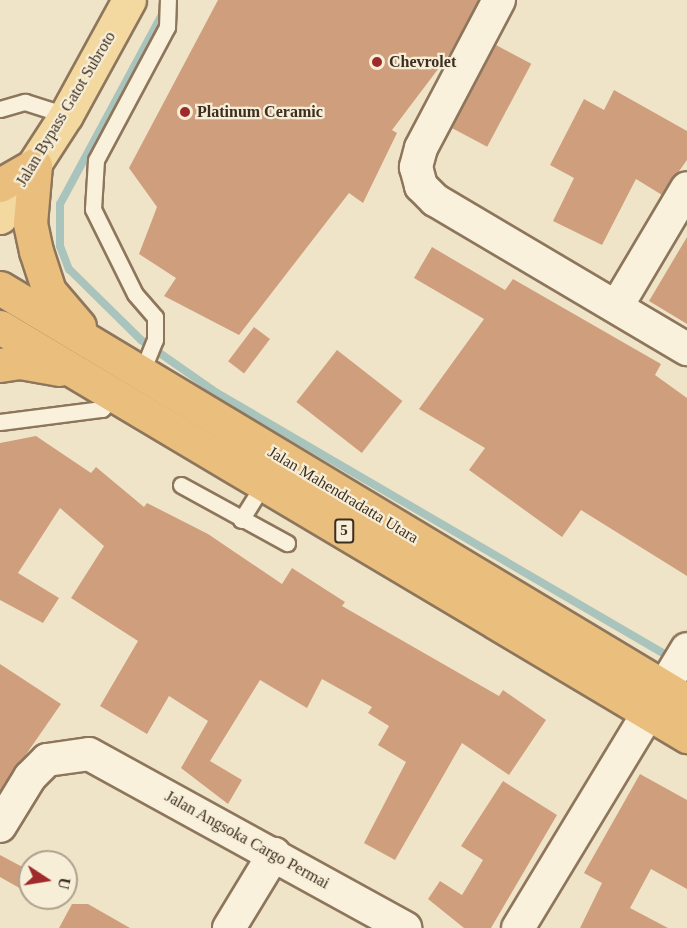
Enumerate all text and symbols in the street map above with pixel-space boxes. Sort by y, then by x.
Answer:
street label: Jalan Bypass Gatot Subroto [12,28,120,190]
place label: Chevrolet [389,52,456,72]
marker: Chevrolet [370,55,384,69]
place label: Platinum Ceramic [197,102,323,122]
marker: Platinum Ceramic [178,105,192,119]
street label: Jalan Mahendradatta Utara [264,442,422,548]
road number: 5 [334,519,354,543]
street label: Jalan Angsoka Cargo Permai [161,787,333,893]
north arrow [18,850,78,910]
text: U [55,876,74,891]

